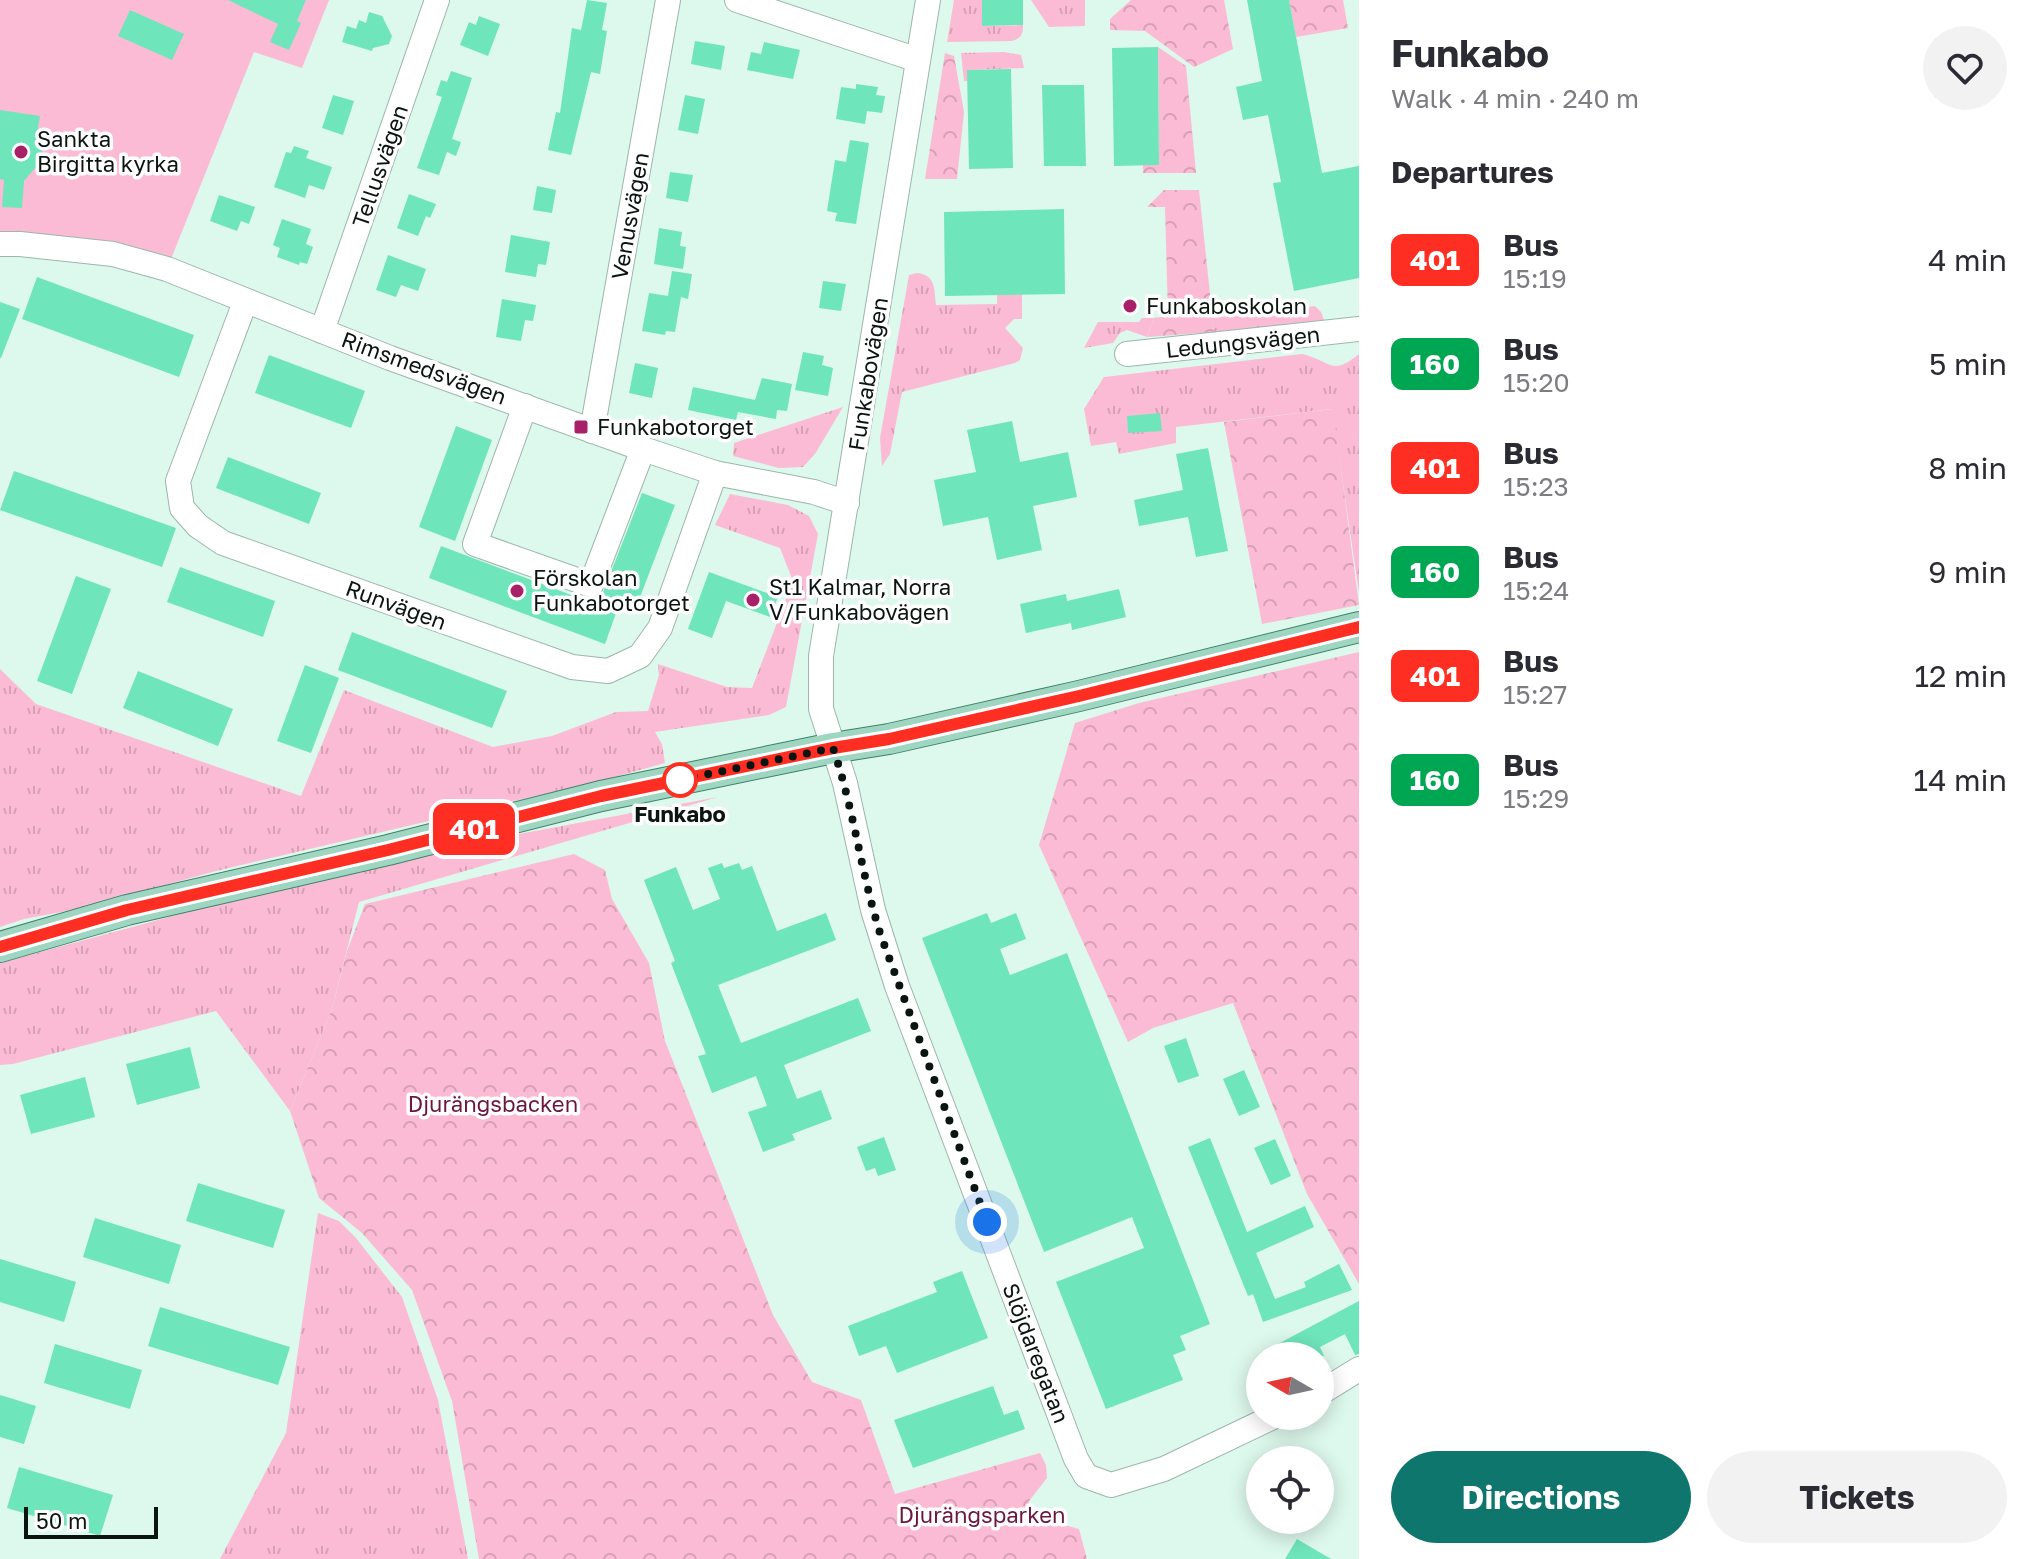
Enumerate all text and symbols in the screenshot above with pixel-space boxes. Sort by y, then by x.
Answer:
button: heart [1923,26,2007,110]
text: Funkabo [1391,30,1549,75]
text: Walk · 4 min · 240 m [1391,83,1639,114]
street label: Tellusvägen [346,101,413,231]
place label: Sankta Birgitta kyrka [37,125,179,177]
marker: Sankta Birgitta kyrka [12,143,30,161]
street label: Venusvägen [605,150,654,282]
text: Departures [1391,154,1554,190]
text: Bus [1503,227,1559,263]
text: 4 min [1928,242,2007,278]
text: 401 [1410,243,1460,276]
text: 15:19 [1503,263,1567,294]
place label: Funkaboskolan [1146,292,1307,319]
street label: Funkabovägen [842,295,893,453]
marker: Funkaboskolan [1121,297,1139,315]
street label: Ledungsvägen [1165,320,1321,363]
street label: Rimsmedsvägen [338,325,510,410]
text: Bus [1503,331,1559,367]
text: 5 min [1929,346,2007,382]
text: 160 [1410,347,1460,380]
text: 15:20 [1503,367,1570,398]
place label: Funkabotorget [597,413,754,440]
marker: Funkabotorget [572,418,590,436]
text: Bus [1503,435,1559,471]
text: 8 min [1928,450,2007,486]
text: 401 [1410,451,1460,484]
text: 15:23 [1503,471,1569,502]
text: Bus [1503,539,1559,575]
text: 9 min [1928,554,2007,590]
text: 160 [1410,555,1460,588]
place label: Förskolan Funkabotorget [533,564,690,616]
place label: St1 Kalmar, Norra V/Funkabovägen [769,573,951,625]
street label: Runvägen [342,574,450,635]
text: 15:24 [1503,575,1569,606]
marker: Förskolan Funkabotorget [508,582,526,600]
marker: St1 Kalmar, Norra V/Funkabovägen [744,591,762,609]
text: Bus [1503,643,1559,679]
text: 12 min [1915,658,2007,694]
text: 401 [1410,659,1460,692]
text: 15:27 [1503,679,1567,710]
text: Bus [1503,747,1559,783]
text: 14 min [1914,762,2007,798]
marker: Funkabo [663,763,697,797]
text: 160 [1410,763,1460,796]
text: 15:29 [1503,783,1569,814]
place label: Funkabo [634,800,726,827]
line badge: 401 [428,803,520,855]
text: 401 [449,812,499,845]
park label: Djurängsbacken [408,1090,578,1117]
your location [967,1202,1007,1242]
street label: Slöjdaregatan [997,1279,1076,1427]
north arrow [1246,1342,1334,1430]
map controls [1246,1342,1334,1534]
button: locate [1246,1446,1334,1534]
button: Directions [1391,1451,1691,1543]
button: Tickets [1707,1451,2007,1543]
park label: Djurängsparken [899,1501,1065,1528]
scale bar [24,1503,158,1539]
text: 50 m [36,1507,87,1534]

